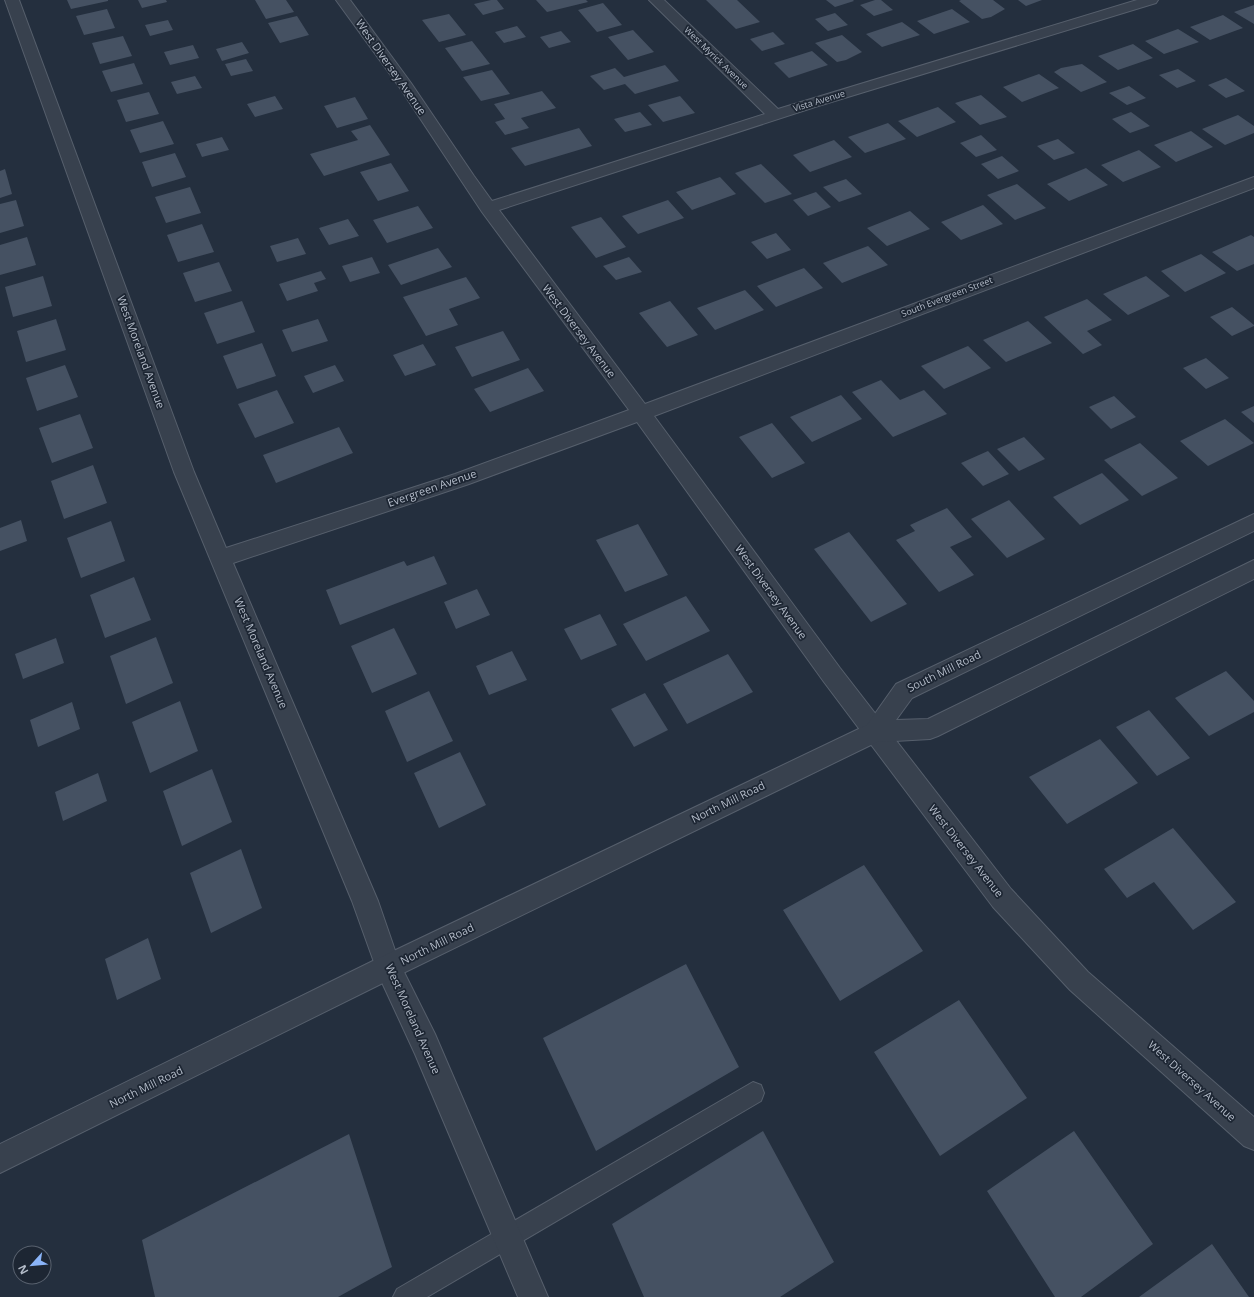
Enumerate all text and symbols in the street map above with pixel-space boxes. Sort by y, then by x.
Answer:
street label: West Diversey Avenue [353,16,430,117]
street label: West Myrick Avenue [681,24,751,92]
street label: Vista Avenue [791,86,846,115]
street label: South Evergreen Street [899,273,994,320]
street label: West Diversey Avenue [539,281,620,380]
street label: West Moreland Avenue [114,293,169,410]
street label: Evergreen Avenue [385,465,478,510]
street label: West Diversey Avenue [732,541,811,642]
street label: West Moreland Avenue [231,595,292,711]
street label: South Mill Road [904,646,983,695]
street label: North Mill Road [688,777,767,826]
street label: West Diversey Avenue [926,801,1007,900]
street label: North Mill Road [397,919,476,968]
street label: West Moreland Avenue [382,961,445,1076]
street label: West Diversey Avenue [1145,1037,1239,1124]
street label: North Mill Road [106,1062,185,1111]
north arrow [12,1245,52,1285]
text: N [14,1262,31,1277]

